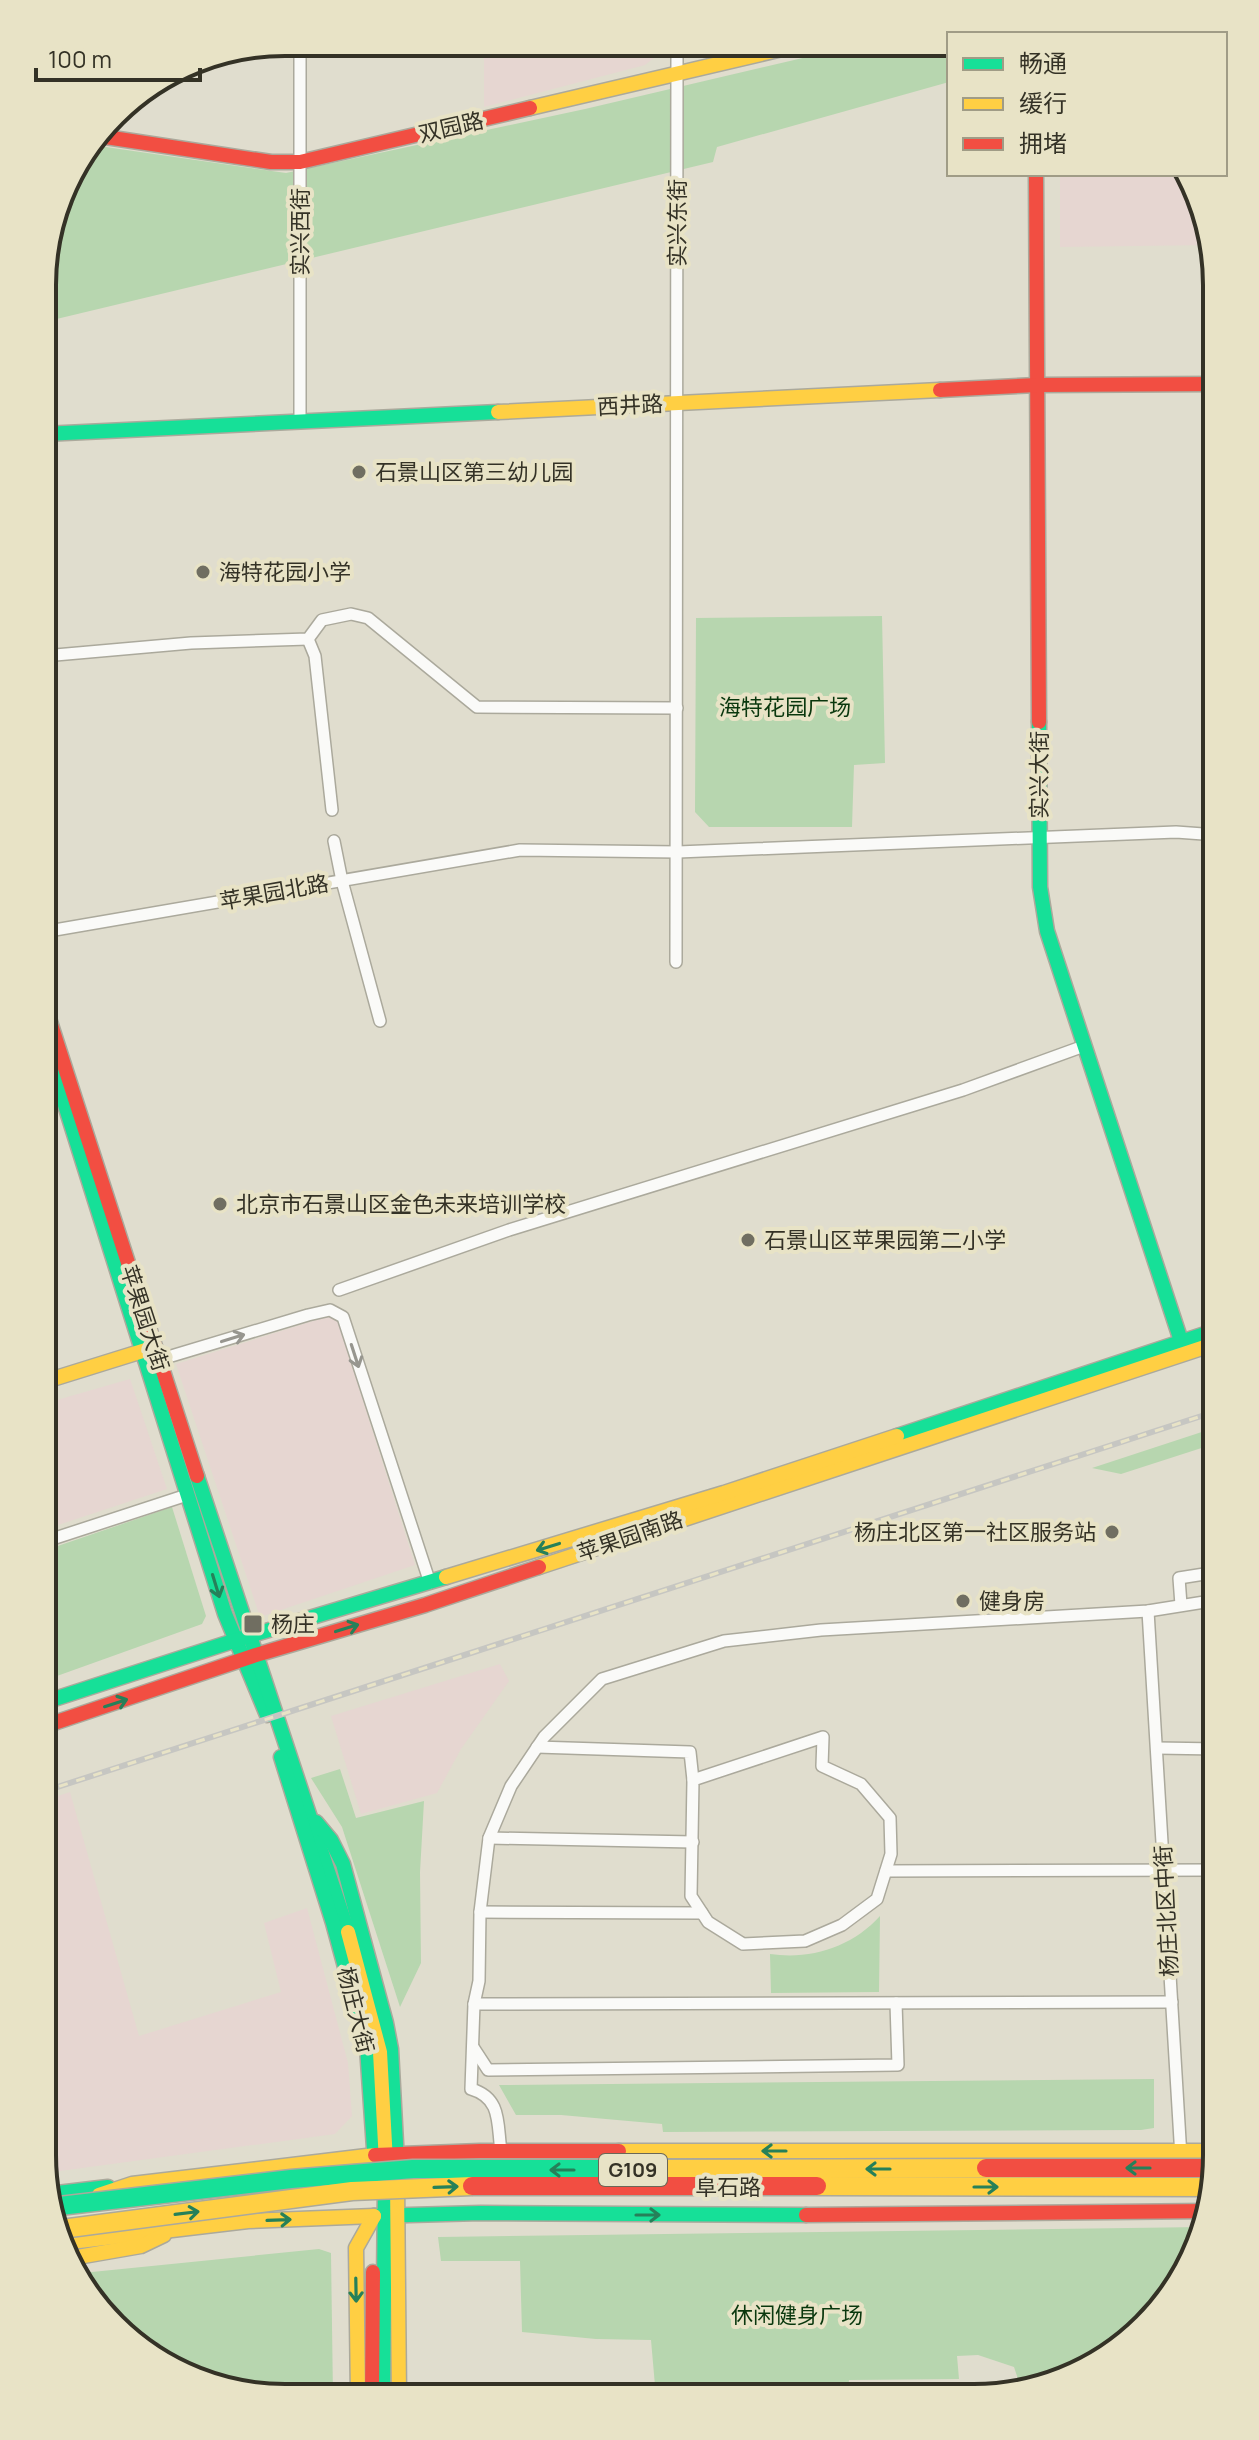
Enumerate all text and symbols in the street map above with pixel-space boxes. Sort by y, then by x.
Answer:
scale bar [36,32,200,82]
legend [947,32,1227,176]
text: 100 m [48,42,112,75]
text: 畅通 [1019,46,1067,79]
text: 缓行 [1019,86,1067,119]
street label: 双园路 [415,105,487,149]
text: 拥堵 [1019,126,1067,159]
street label: 实兴东街 [662,179,692,267]
street label: 实兴西街 [285,188,315,276]
street label: 西井路 [596,388,664,422]
place label: 石景山区第三幼儿园 [375,457,573,487]
marker: 石景山区第三幼儿园 [350,463,368,481]
place label: 海特花园小学 [219,557,351,587]
marker: 海特花园小学 [194,563,212,581]
park label: 海特花园广场 [719,692,851,722]
street label: 实兴大街 [1024,731,1054,819]
street label: 苹果园北路 [217,868,331,916]
place label: 北京市石景山区金色未来培训学校 [236,1189,566,1219]
marker: 北京市石景山区金色未来培训学校 [211,1195,229,1213]
place label: 石景山区苹果园第二小学 [764,1225,1006,1255]
marker: 石景山区苹果园第二小学 [739,1231,757,1249]
street label: 苹果园大街 [114,1261,176,1375]
one-way arrow [220,1329,245,1344]
one-way arrow [349,1344,364,1369]
street label: 苹果园南路 [573,1504,687,1568]
place label: 杨庄北区第一社区服务站 [854,1517,1096,1547]
marker: 杨庄北区第一社区服务站 [1103,1523,1121,1541]
one-way arrow [535,1540,561,1555]
one-way arrow [210,1573,224,1598]
place label: 健身房 [979,1586,1045,1616]
marker: 健身房 [954,1592,972,1610]
place label: 杨庄 [271,1609,315,1639]
marker: 杨庄 [242,1613,264,1635]
one-way arrow [333,1620,359,1635]
one-way arrow [104,1694,129,1709]
street label: 杨庄北区中街 [1148,1844,1184,1978]
street label: 杨庄大街 [331,1964,381,2056]
one-way arrow [761,2143,788,2159]
road number: G109 [599,2154,667,2186]
one-way arrow [1125,2160,1152,2176]
one-way arrow [865,2161,892,2177]
one-way arrow [549,2162,576,2178]
street label: 阜石路 [695,2172,761,2202]
one-way arrow [972,2179,999,2195]
one-way arrow [432,2180,459,2195]
one-way arrow [173,2205,200,2220]
one-way arrow [634,2207,661,2223]
one-way arrow [265,2212,292,2227]
one-way arrow [348,2276,364,2303]
park label: 休闲健身广场 [731,2300,863,2330]

